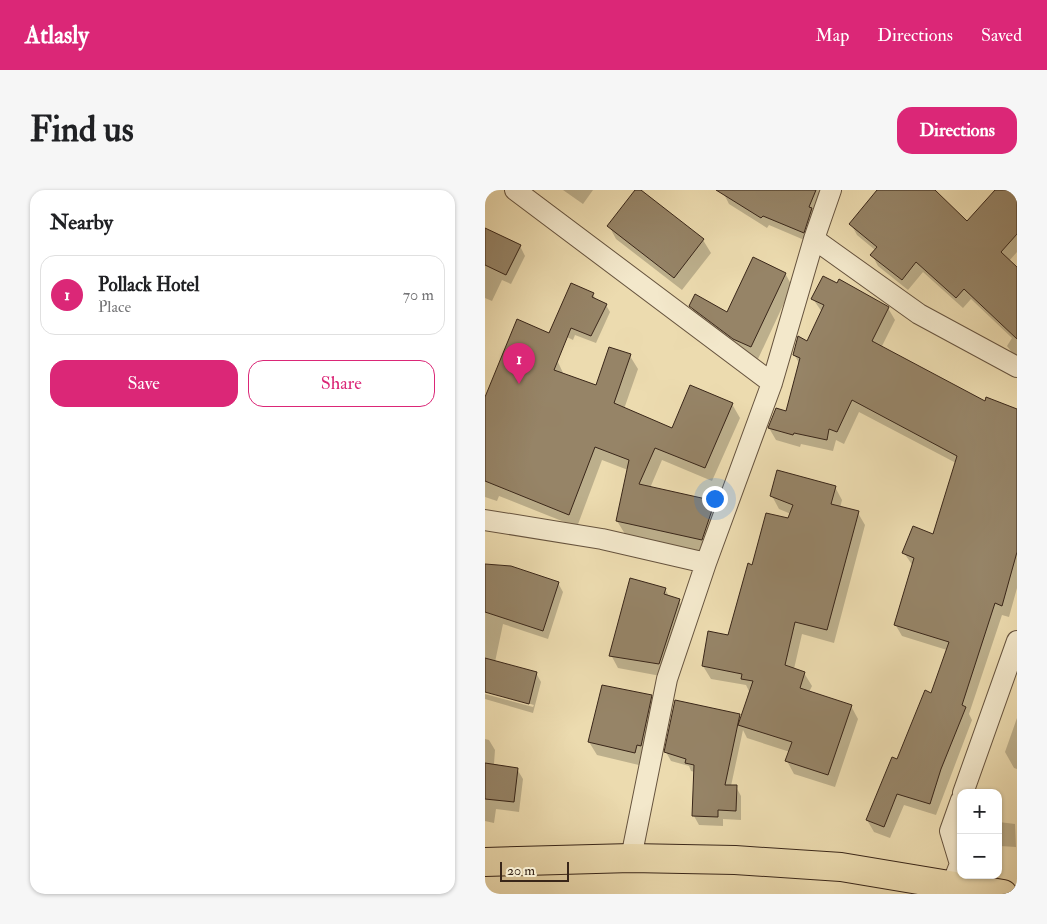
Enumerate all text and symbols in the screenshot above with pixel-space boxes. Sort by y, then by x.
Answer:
text: Atlasly [25,20,89,51]
text: Map [816,24,849,47]
text: Directions [877,24,953,47]
text: Saved [981,24,1022,47]
button: Directions [897,107,1017,154]
text: Find us [30,108,134,152]
text: Nearby [50,209,113,236]
text: Pollack Hotel [98,273,199,297]
text: 1 [64,285,70,305]
text: 70 m [403,285,434,305]
text: Place [98,297,131,317]
pin: 1 [503,343,535,384]
button: Save [50,360,238,407]
button: Share [248,360,435,407]
your location [702,486,728,512]
map controls [957,789,1002,879]
button: + [957,789,1002,834]
button: − [957,834,1002,879]
scale bar [500,859,569,882]
text: 20 m [507,862,535,879]

